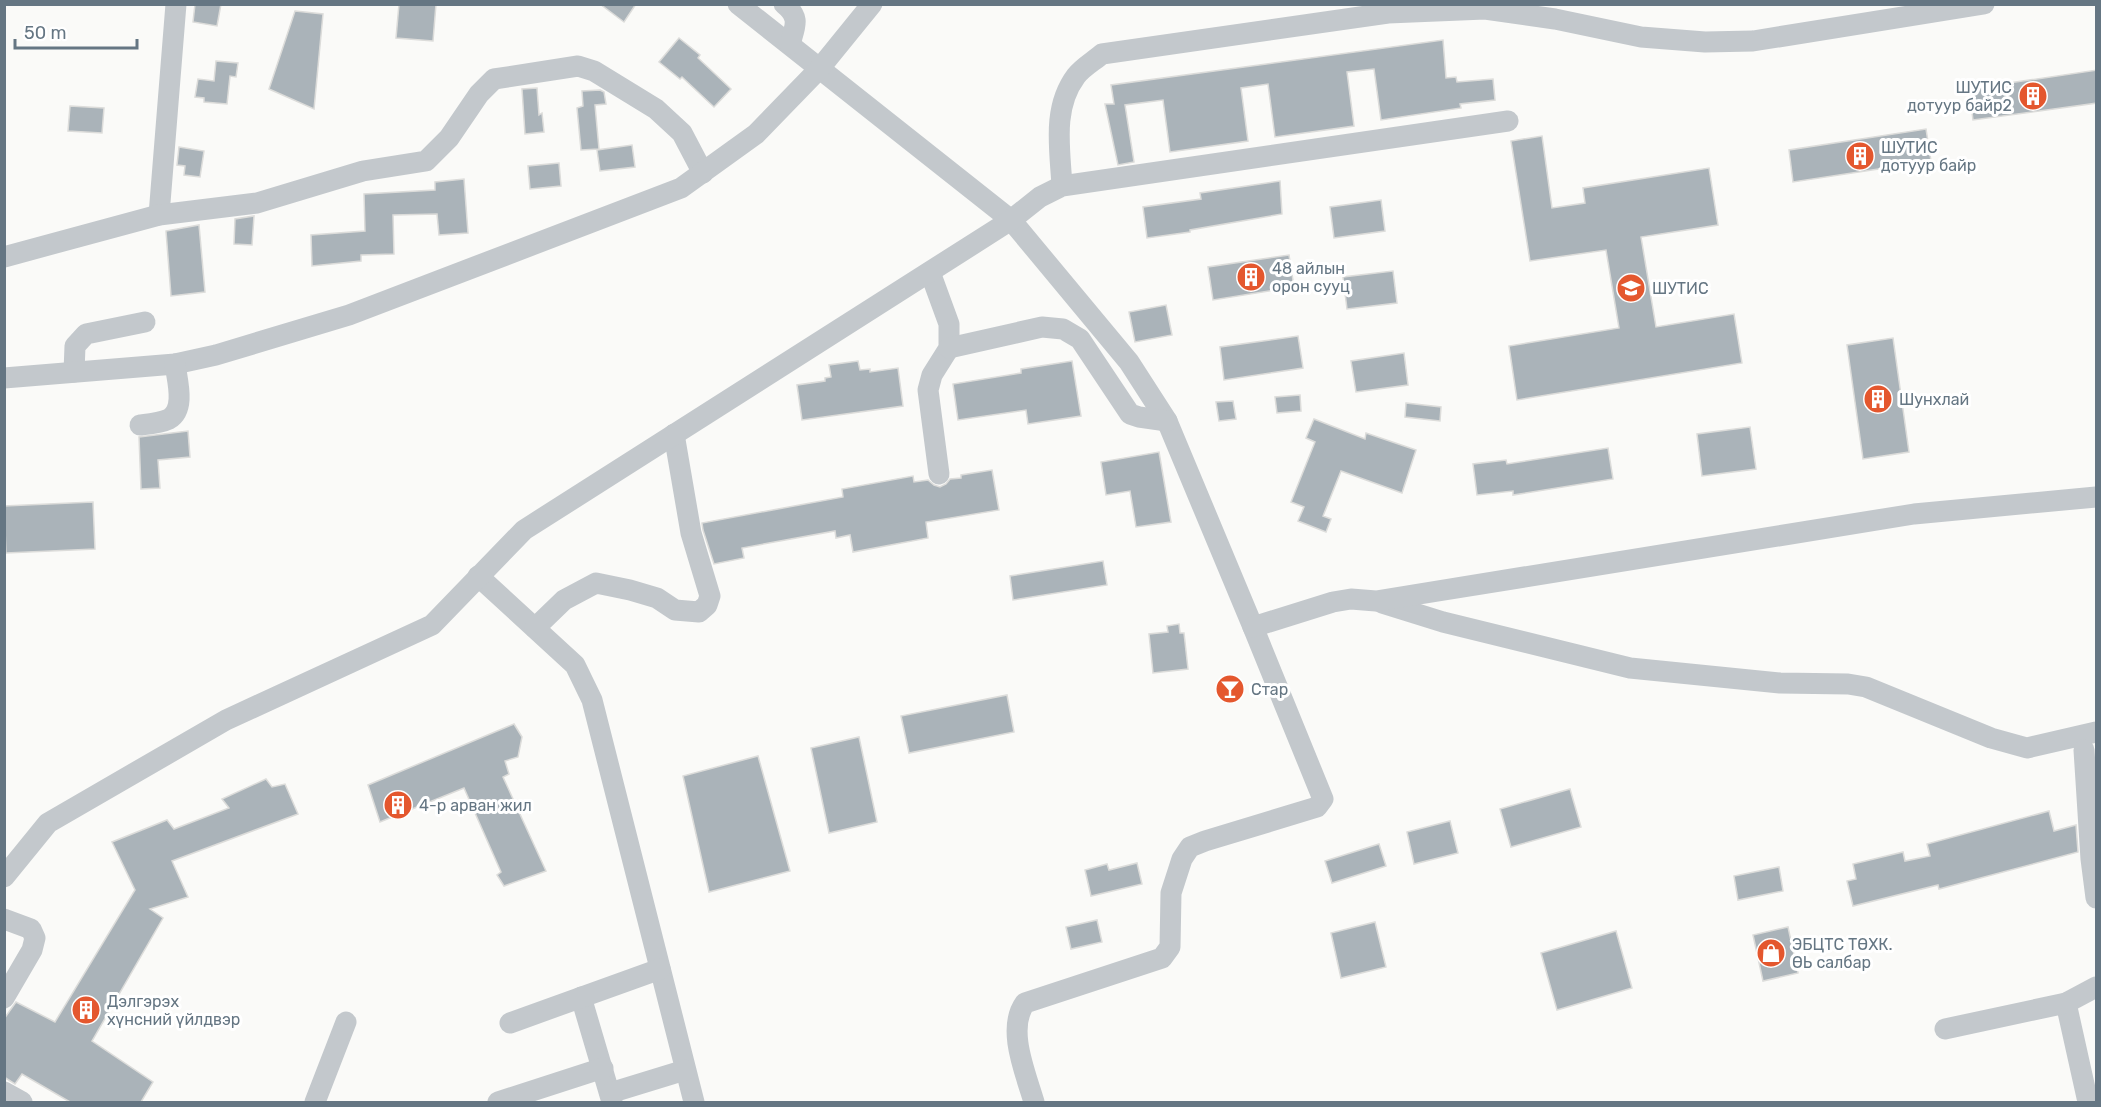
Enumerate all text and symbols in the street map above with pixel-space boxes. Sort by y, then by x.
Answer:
scale bar [15,12,136,50]
text: 50 m [24,22,67,44]
place label: ШУТИС дотуур байр2 [1907,78,2012,115]
building icon: ШУТИС дотуур байр2 [2017,80,2049,112]
place label: ШУТИС дотуур байр [1881,138,1976,175]
building icon: ШУТИС дотуур байр [1844,140,1876,172]
place label: 48 айлын орон сууц [1272,259,1350,296]
building icon: 48 айлын орон сууц [1235,261,1267,293]
school or university icon: ШУТИС [1615,272,1647,304]
place label: ШУТИС [1652,279,1709,298]
building icon: Шунхлай [1862,383,1894,415]
place label: Шунхлай [1899,390,1969,409]
bar icon: Стар [1214,673,1246,705]
place label: Стар [1251,680,1288,699]
building icon: 4-р арван жил [382,789,414,821]
place label: 4-р арван жил [419,796,532,815]
place label: ЭБЦТС ТӨХК. ӨЬ салбар [1792,935,1893,972]
shop icon: ЭБЦТС ТӨХК. ӨЬ салбар [1755,937,1787,969]
place label: Дэлгэрэх хүнсний үйлдвэр [107,992,240,1029]
building icon: Дэлгэрэх хүнсний үйлдвэр [70,994,102,1026]

